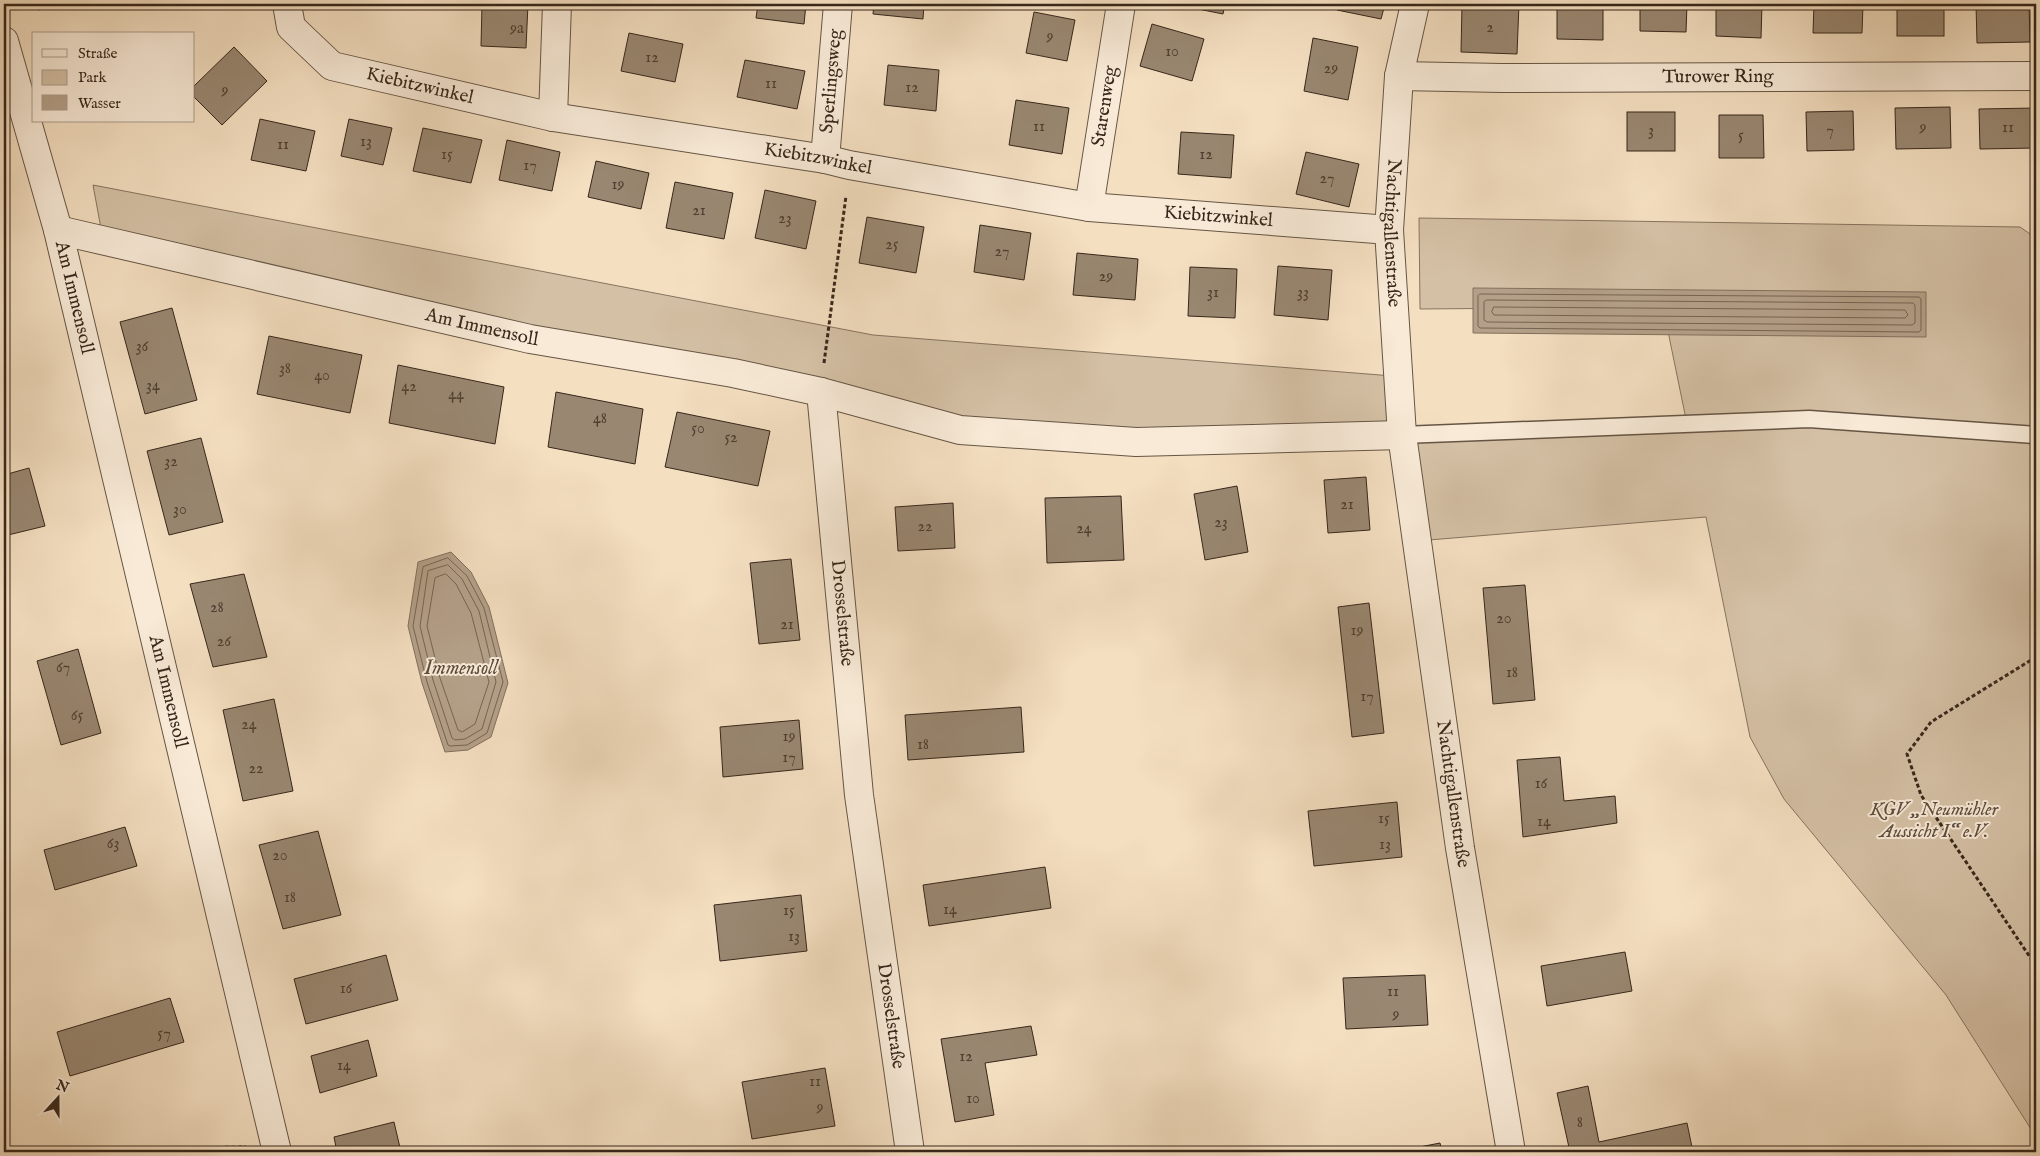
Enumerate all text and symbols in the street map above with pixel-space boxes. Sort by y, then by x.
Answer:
house number: 2 [1486,18,1494,38]
house number: 9a [509,19,524,39]
street label: Sperlingsweg [815,27,848,134]
house number: 9 [1046,27,1054,47]
legend [32,32,195,122]
house number: 10 [1165,42,1179,62]
text: Straße [78,44,118,63]
house number: 12 [645,48,659,68]
house number: 29 [1324,59,1338,79]
street label: Kiebitzwinkel [364,62,477,110]
street label: Starenweg [1087,63,1123,148]
street label: Turower Ring [1662,65,1774,89]
text: Park [78,68,108,87]
house number: 11 [765,74,777,94]
house number: 12 [905,78,919,98]
house number: 9 [221,81,229,101]
text: Wasser [78,94,121,113]
house number: 11 [1033,117,1045,137]
house number: 9 [1919,118,1927,138]
house number: 11 [2002,118,2014,138]
house number: 3 [1648,121,1654,141]
house number: 7 [1826,121,1834,141]
house number: 5 [1738,126,1744,146]
house number: 13 [360,132,372,152]
house number: 11 [277,135,289,155]
street label: Kiebitzwinkel [762,138,875,181]
house number: 15 [441,145,453,165]
house number: 12 [1199,145,1213,165]
house number: 17 [523,156,537,176]
street label: Nachtigallenstraße [1377,158,1406,308]
house number: 27 [1320,169,1334,189]
house number: 19 [612,175,624,195]
house number: 21 [692,201,706,221]
street label: Kiebitzwinkel [1163,201,1275,233]
house number: 23 [778,209,792,229]
house number: 25 [885,235,899,255]
street label: Am Immensoll [49,238,99,357]
house number: 27 [995,242,1009,262]
house number: 29 [1099,267,1113,287]
house number: 31 [1207,283,1219,303]
house number: 33 [1297,283,1309,303]
street label: Am Immensoll [422,303,541,352]
house number: 36 [136,337,149,357]
house number: 38 [279,359,291,379]
house number: 40 [314,366,330,386]
house number: 34 [146,376,160,396]
house number: 42 [401,377,417,397]
house number: 44 [448,385,464,405]
house number: 48 [593,409,607,429]
house number: 50 [691,419,705,439]
house number: 52 [724,428,738,448]
house number: 32 [164,452,178,472]
house number: 21 [1340,495,1354,515]
house number: 30 [173,500,187,520]
house number: 23 [1214,513,1228,533]
house number: 22 [917,517,933,537]
house number: 24 [1076,519,1092,539]
street label: Drosselstraße [825,559,859,668]
house number: 28 [210,598,224,618]
house number: 20 [1496,609,1512,629]
house number: 21 [780,615,794,635]
house number: 19 [1351,621,1363,641]
street label: Am Immensoll [142,632,193,751]
house number: 26 [217,632,231,652]
water label: Immensoll [423,656,500,681]
house number: 67 [56,658,70,678]
house number: 18 [1506,663,1518,683]
house number: 17 [1360,687,1374,707]
house number: 65 [71,706,83,726]
house number: 24 [241,715,257,735]
street label: Nachtigallenstraße [1430,719,1475,870]
house number: 19 [783,727,795,747]
house number: 18 [917,735,929,755]
house number: 17 [782,748,796,768]
house number: 22 [248,759,264,779]
house number: 16 [1535,774,1548,794]
park label: KGV „Neumühler Aussicht I“ e.V. [1869,798,1999,844]
house number: 15 [1378,809,1390,829]
house number: 14 [1537,812,1551,832]
house number: 63 [107,834,119,854]
house number: 13 [1379,835,1391,855]
house number: 20 [272,846,288,866]
house number: 18 [284,888,296,908]
house number: 14 [943,900,957,920]
house number: 15 [783,901,795,921]
house number: 13 [788,927,800,947]
street label: Drosselstraße [871,961,910,1071]
house number: 16 [340,979,353,999]
house number: 11 [1387,982,1399,1002]
house number: 9 [1392,1005,1400,1025]
house number: 57 [157,1024,171,1044]
house number: 12 [959,1047,973,1067]
house number: 14 [337,1056,351,1076]
house number: 11 [809,1072,821,1092]
north arrow [32,1074,82,1124]
text: N [52,1076,71,1097]
house number: 10 [966,1089,980,1109]
house number: 9 [816,1098,824,1118]
house number: 8 [1577,1113,1583,1133]

